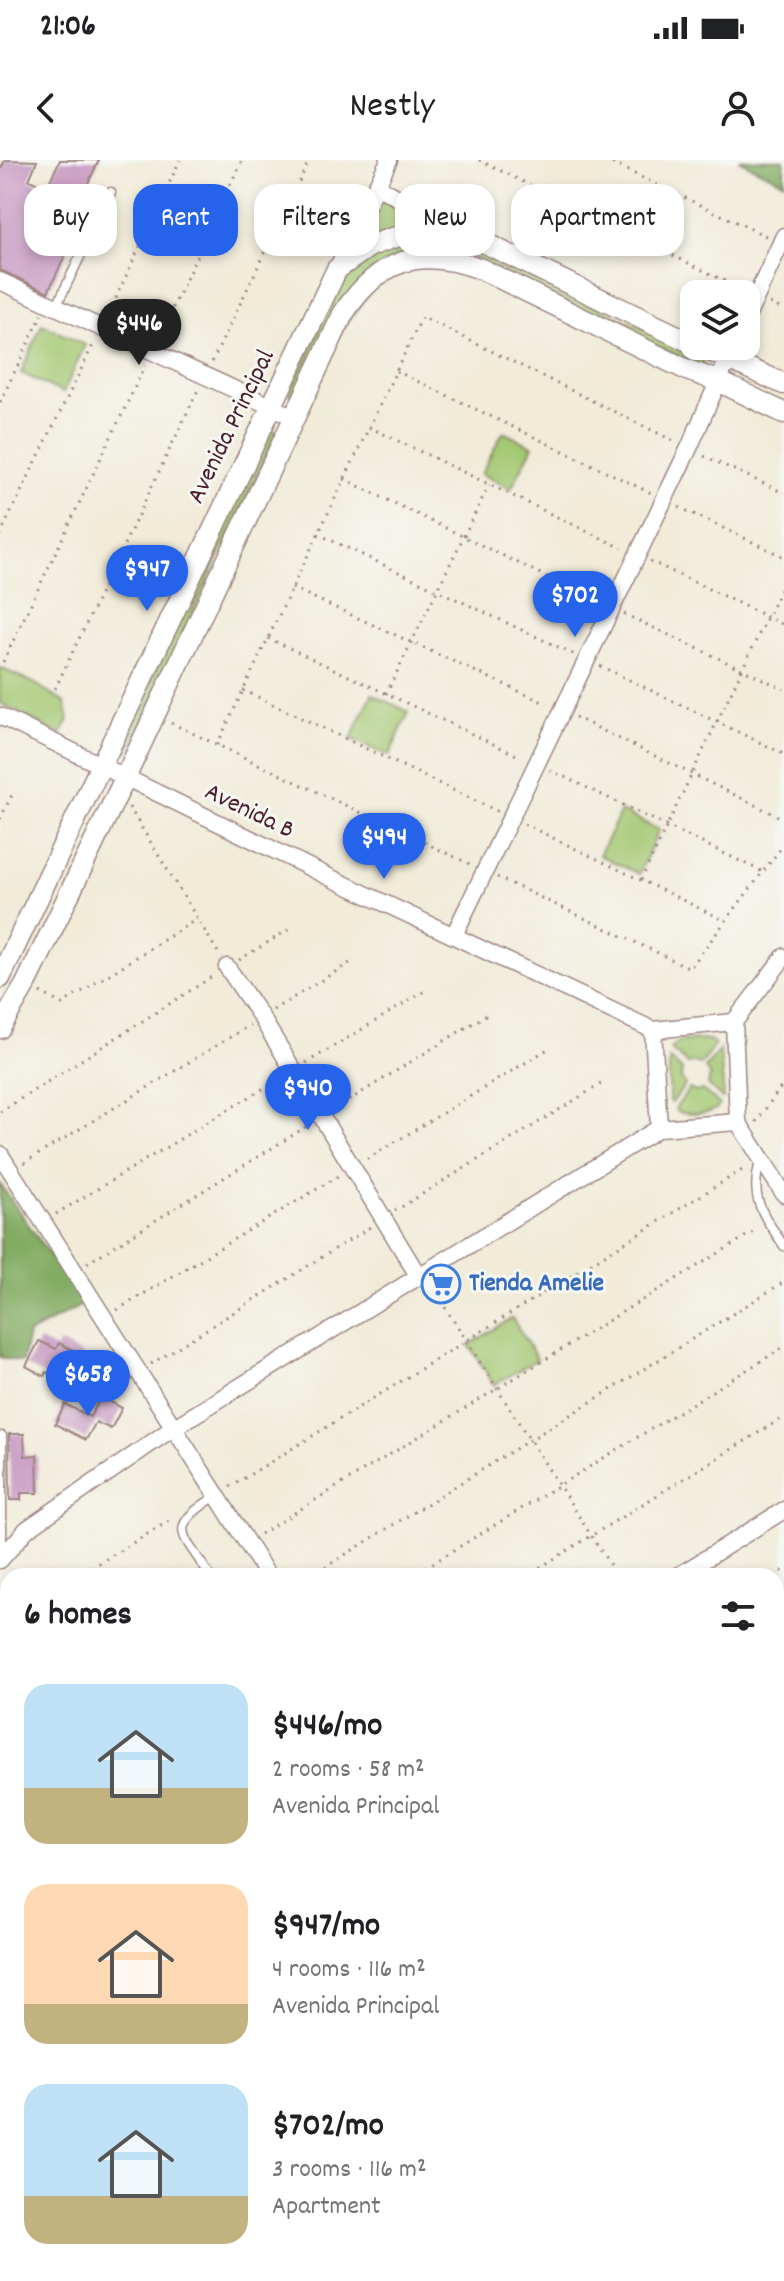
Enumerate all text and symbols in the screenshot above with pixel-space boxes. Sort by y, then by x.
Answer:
text: 21:06 [40,7,96,50]
text: Nestly [349,82,435,134]
icon: back [24,86,68,130]
icon: person [716,86,760,130]
chip: Buy [24,184,117,256]
chip: Rent [133,184,238,256]
chip: Filters [254,184,379,256]
chip: New [395,184,495,256]
chip: Apartment [511,184,684,256]
map controls [680,280,760,360]
button: layers [680,280,760,360]
pin: $446 [92,299,186,367]
text: $446 [115,306,163,343]
street label: Avenida Principal [179,344,285,510]
pin: $947 [100,545,194,613]
text: $947 [124,552,170,589]
pin: $702 [528,571,622,639]
text: $702 [551,578,599,615]
street label: Avenida B [198,774,300,850]
pin: $494 [337,813,431,881]
text: $494 [361,820,407,857]
pin: $940 [261,1064,355,1132]
text: $940 [283,1071,333,1108]
supermarket icon: Tienda Amelie [420,1263,462,1305]
place label: Tienda Amelie [469,1266,604,1303]
pin: $658 [41,1350,135,1418]
text: $658 [64,1357,112,1394]
text: 6 homes [24,1592,132,1641]
icon: filters [716,1594,760,1638]
text: $446/mo [272,1703,382,1752]
icon: home [88,1716,184,1812]
text: 2 rooms · 58 m² [272,1752,425,1789]
text: Avenida Principal [272,1789,439,1826]
text: $947/mo [272,1903,380,1952]
icon: home [88,1916,184,2012]
text: 4 rooms · 116 m² [272,1952,426,1989]
text: Avenida Principal [272,1989,439,2026]
text: $702/mo [272,2103,384,2152]
icon: home [88,2116,184,2212]
text: 3 rooms · 116 m² [272,2152,426,2189]
text: Apartment [272,2189,381,2226]

